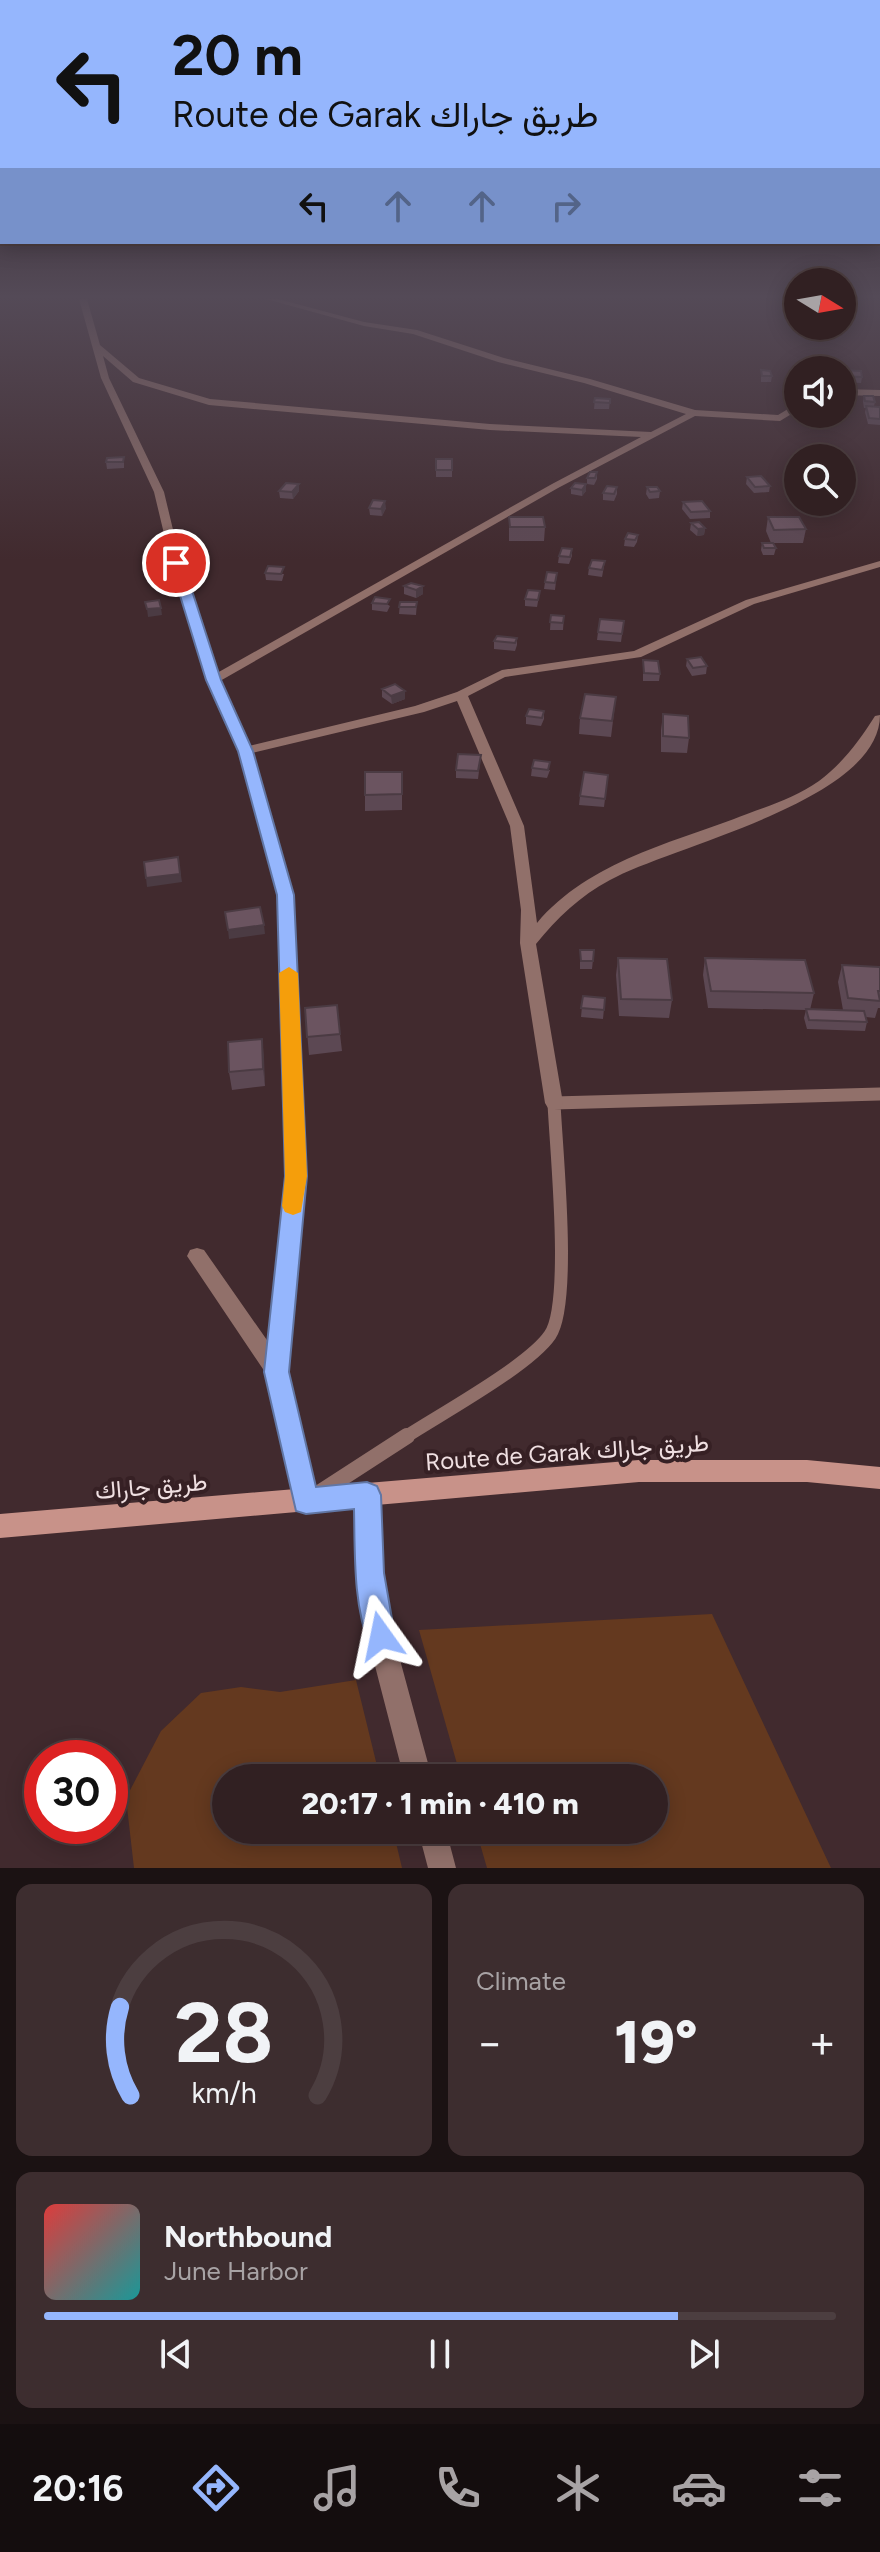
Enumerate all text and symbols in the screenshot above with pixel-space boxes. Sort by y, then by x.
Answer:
text: 20 m [172,22,303,89]
icon: left [40,32,144,136]
text: Route de Garak طريق جاراك [172,93,599,136]
icon: left [292,184,336,228]
icon: ahead [376,184,420,228]
icon: ahead [460,184,504,228]
icon: right [544,184,588,228]
north arrow [784,268,856,340]
map controls [784,268,856,516]
button: sound [784,356,856,428]
button: search [784,444,856,516]
pin [142,529,210,597]
icon: arrive [154,541,198,585]
street label: Route de Garak طريق جاراك [424,1428,710,1477]
street label: طريق جاراك [94,1467,208,1506]
position arrow [339,1594,423,1678]
speed limit sign: 30 [24,1740,128,1844]
text: 20:17 · 1 min · 410 m [301,1785,579,1822]
text: Climate [476,1965,566,1997]
text: 28 [174,1983,274,2083]
text: 19° [614,2006,698,2078]
text: − [476,2016,503,2069]
text: + [809,2016,836,2069]
text: km/h [191,2076,257,2110]
text: Northbound [164,2218,332,2255]
text: June Harbor [164,2255,308,2287]
icon: previous [154,2332,198,2376]
icon: pause [418,2332,462,2376]
icon: next [682,2332,726,2376]
icon: directions [188,2460,244,2516]
icon: music [309,2460,365,2516]
icon: phone [430,2460,486,2516]
icon: climate [550,2460,606,2516]
icon: car [671,2460,727,2516]
icon: filters [792,2460,848,2516]
text: 20:16 [32,2467,123,2510]

